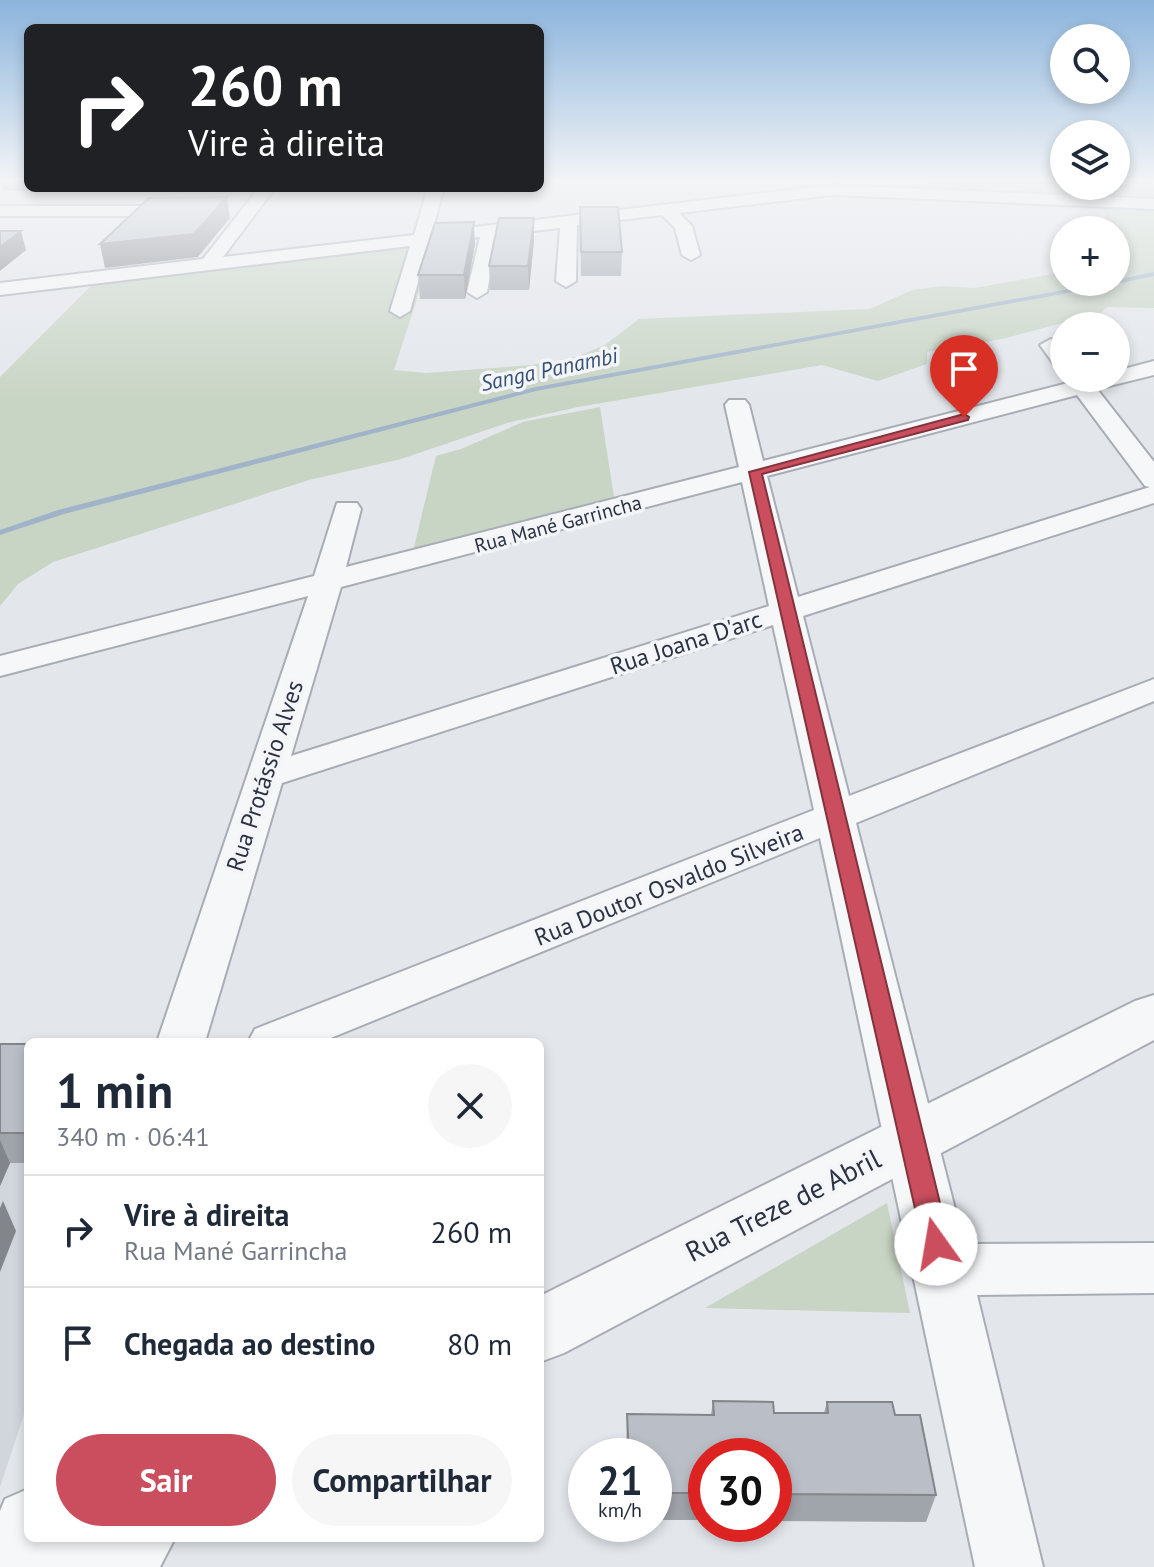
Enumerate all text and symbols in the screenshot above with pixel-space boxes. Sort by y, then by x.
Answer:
map controls [1050,24,1130,392]
button: search [1050,24,1130,104]
text: 260 m [188,49,343,121]
icon: right [56,56,160,160]
text: Vire à direita [188,119,385,166]
button: layers [1050,120,1130,200]
button: + [1050,216,1130,296]
button: − [1050,312,1130,392]
pin [930,335,998,417]
water label: Sanga Panambi [478,341,621,397]
icon: arrive [942,347,986,391]
street label: Rua Mané Garrincha [472,489,644,559]
street label: Rua Joana D'arc [606,603,766,682]
street label: Rua Protássio Alves [219,677,310,875]
street label: Rua Doutor Osvaldo Silveira [530,816,808,953]
text: 1 min [56,1059,173,1121]
button: close [428,1064,512,1148]
text: 340 m · 06:41 [56,1120,210,1153]
street label: Rua Treze de Abril [679,1139,887,1270]
text: Vire à direita [124,1195,289,1234]
position arrow [894,1202,978,1286]
icon: right [56,1209,100,1253]
text: 260 m [431,1212,512,1251]
text: Rua Mané Garrincha [124,1234,347,1267]
icon: arrive [56,1321,100,1365]
text: Chegada ao destino [124,1324,375,1363]
text: 80 m [447,1324,512,1363]
button: Sair [56,1434,276,1526]
button: Compartilhar [292,1434,512,1526]
speed limit sign: 30 [688,1438,792,1542]
text: 21 [597,1454,643,1506]
text: km/h [598,1497,642,1523]

